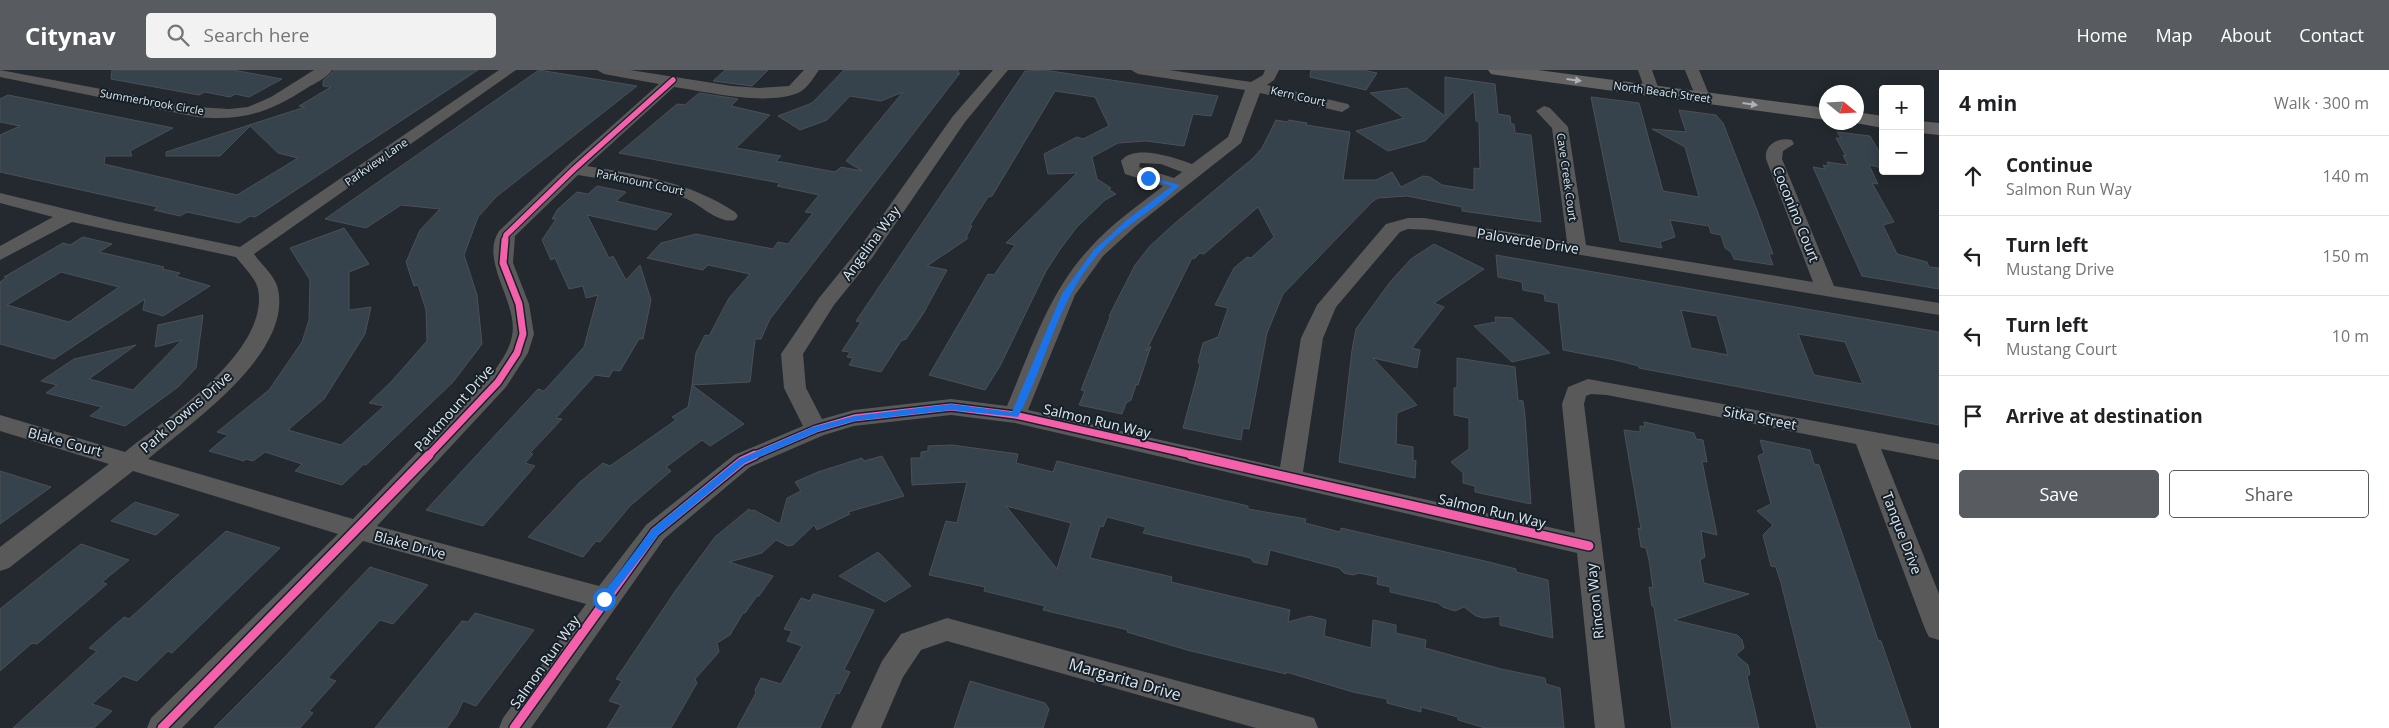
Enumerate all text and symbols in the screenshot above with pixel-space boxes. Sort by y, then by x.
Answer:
search box [146,13,496,58]
text: Citynav [25,19,116,52]
icon: search [164,21,192,49]
text: Search here [204,22,309,48]
text: Home [2077,23,2127,47]
text: Map [2155,23,2193,47]
text: About [2221,23,2271,47]
text: Contact [2299,23,2364,47]
one-way arrow [1567,76,1583,84]
street label: North Beach Street [1613,77,1712,106]
street label: Kern Court [1269,82,1327,109]
street label: Summerbrook Circle [99,85,205,118]
north arrow [1819,85,1864,130]
map controls [1879,85,1924,175]
button: + [1879,85,1924,130]
text: 4 min [1959,89,2017,117]
text: Walk · 300 m [2274,92,2369,114]
one-way arrow [1743,100,1759,108]
button: − [1879,130,1924,175]
street label: Cave Creek Court [1554,132,1581,222]
street label: Parkview Lane [341,134,410,189]
text: Continue [2006,152,2093,178]
icon: ahead [1959,162,1987,190]
street label: Coconino Court [1769,163,1824,265]
street label: Parkmount Court [595,165,685,198]
text: 140 m [2323,165,2369,187]
route end [1137,167,1160,190]
text: Salmon Run Way [2006,178,2131,200]
street label: Angelina Way [837,201,905,284]
street label: Paloverde Drive [1476,223,1581,258]
text: Turn left [2006,232,2088,258]
icon: left [1959,242,1987,270]
text: 150 m [2323,245,2369,267]
text: Mustang Drive [2006,258,2114,280]
text: Turn left [2006,312,2088,338]
icon: left [1959,322,1987,350]
text: 10 m [2332,325,2369,347]
text: Mustang Court [2006,338,2117,360]
street label: Parkmount Drive [410,360,498,455]
street label: Park Downs Drive [136,366,236,457]
street label: Salmon Run Way [1041,399,1154,442]
street label: Sitka Street [1722,401,1798,434]
icon: arrive [1959,402,1987,430]
text: Arrive at destination [2006,403,2203,429]
street label: Blake Court [26,423,104,460]
button: Save [1959,470,2159,518]
button: Share [2169,470,2369,518]
street label: Salmon Run Way [1436,489,1549,532]
street label: Tanque Drive [1878,489,1927,577]
street label: Blake Drive [372,526,448,563]
street label: Rincon Way [1581,561,1608,640]
route start [593,588,616,611]
street label: Salmon Run Way [505,610,584,712]
street label: Margarita Drive [1066,652,1184,706]

